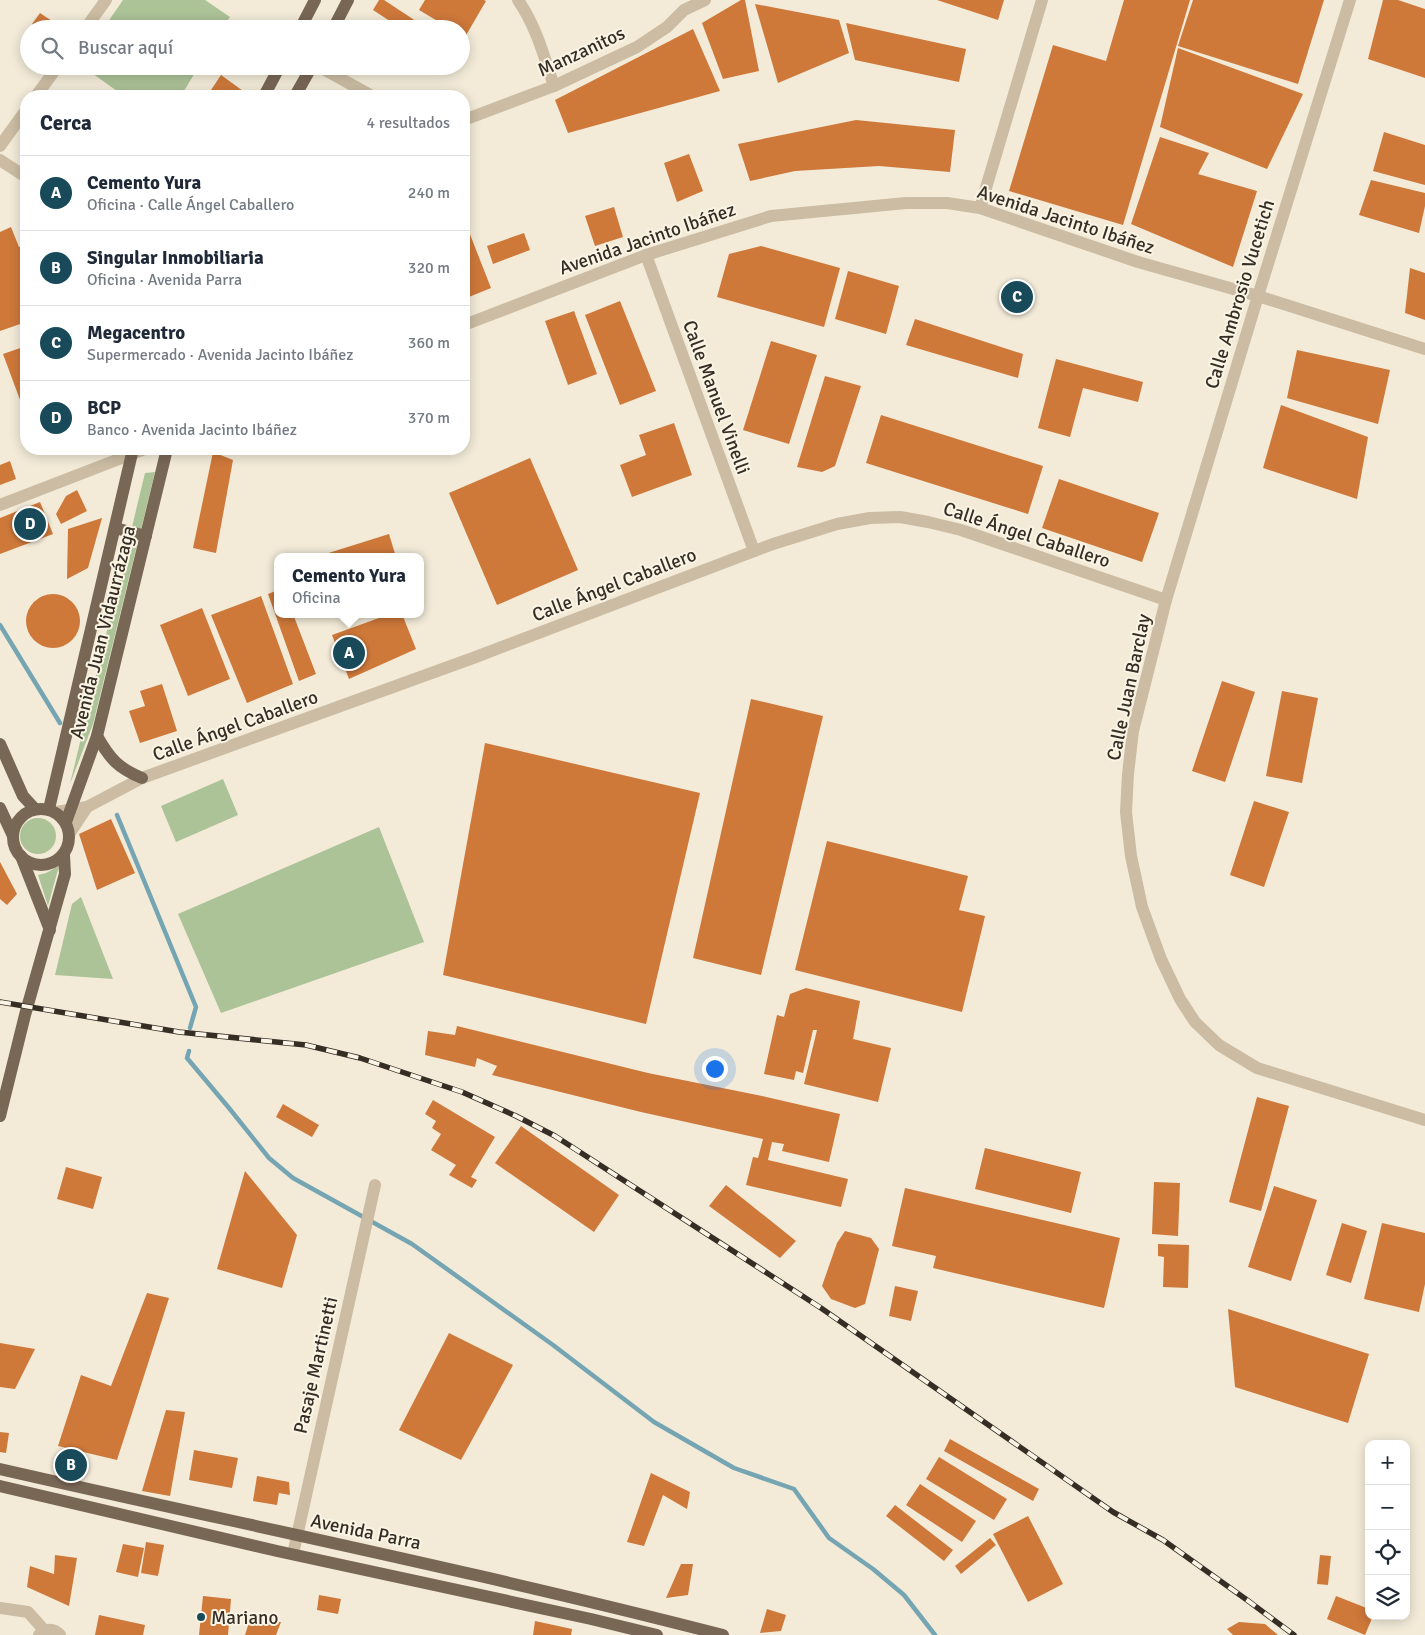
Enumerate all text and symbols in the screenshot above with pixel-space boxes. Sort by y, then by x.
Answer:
search box [20,20,470,75]
street label: Manzanitos [534,21,629,83]
icon: search [38,34,66,62]
text: Buscar aquí [78,36,173,60]
text: Cerca [40,110,92,136]
text: 4 resultados [367,113,450,133]
text: Cemento Yura [87,171,201,195]
street label: Avenida Jacinto Ibáñez [974,180,1157,260]
text: A [51,183,61,203]
text: 240 m [408,183,450,203]
text: Oficina · Calle Ángel Caballero [87,195,294,215]
street label: Avenida Jacinto Ibáñez [556,197,739,280]
street label: Calle Ambrosio Vucetich [1200,197,1280,392]
text: Singular Inmobiliaria [87,246,264,270]
text: B [51,258,61,278]
text: 320 m [408,258,450,278]
text: Oficina · Avenida Parra [87,270,242,290]
pin: C [1001,278,1033,316]
street label: Calle Manuel Vinelli [677,317,755,478]
text: Megacentro [87,321,185,345]
text: C [51,333,61,353]
text: 360 m [408,333,450,353]
text: Supermercado · Avenida Jacinto Ibáñez [87,345,353,365]
text: BCP [87,396,121,420]
text: D [51,408,61,428]
text: 370 m [408,408,450,428]
text: Banco · Avenida Jacinto Ibáñez [87,420,297,440]
street label: Calle Ángel Caballero [940,497,1113,573]
pin: D [14,505,46,543]
street label: Avenida Juan Vidaurrázaga [65,523,141,741]
street label: Calle Ángel Caballero [529,542,700,627]
popup [274,553,424,618]
text: Cemento Yura [292,564,406,588]
text: Oficina [292,588,341,608]
street label: Calle Juan Barclay [1102,612,1156,763]
pin: A [333,634,365,672]
street label: Calle Ángel Caballero [149,685,321,767]
your location [702,1056,728,1082]
street label: Pasaje Martinetti [289,1294,343,1436]
map controls [1365,1440,1410,1620]
button: + [1365,1440,1410,1485]
pin: B [55,1446,87,1484]
button: − [1365,1485,1410,1530]
street label: Avenida Parra [308,1509,423,1555]
button: locate [1365,1530,1410,1575]
button: layers [1365,1575,1410,1620]
place label: Mariano [211,1606,278,1630]
marker: Mariano [195,1611,207,1623]

